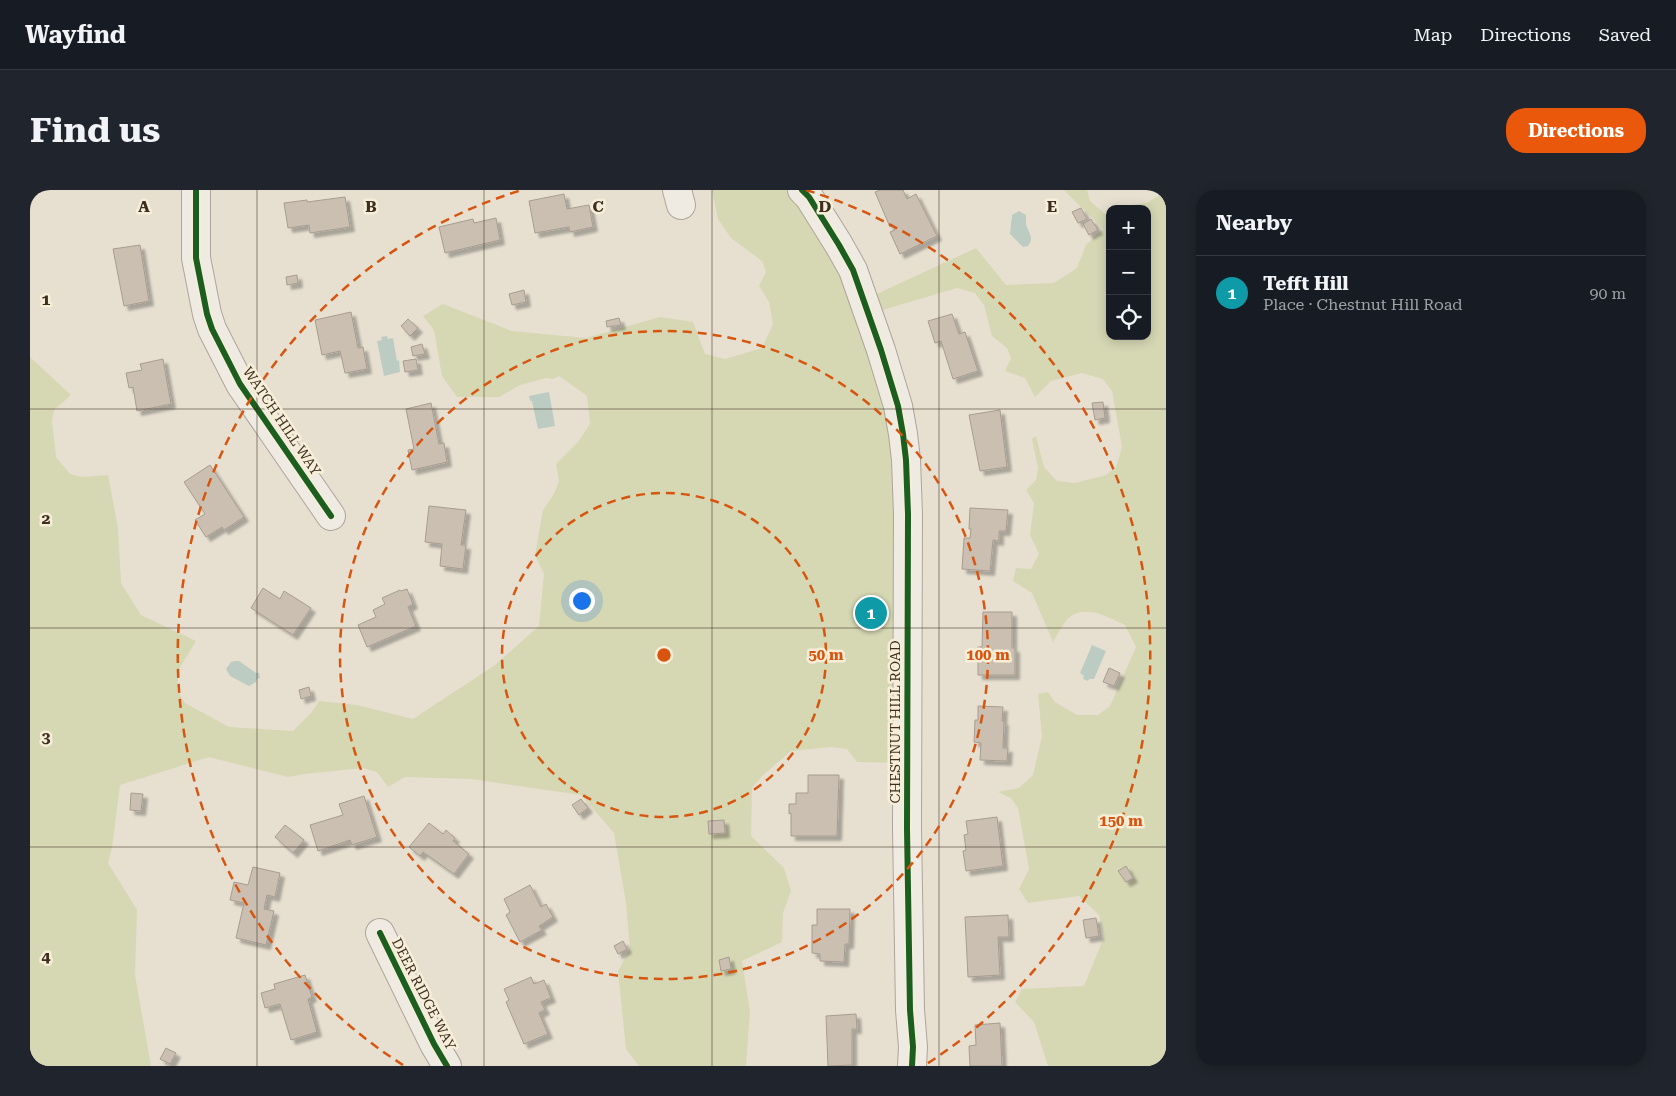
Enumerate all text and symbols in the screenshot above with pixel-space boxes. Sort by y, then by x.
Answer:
text: Wayfind [25,21,126,49]
text: Map [1414,24,1452,45]
text: Directions [1480,24,1571,45]
text: Saved [1599,24,1651,45]
button: Directions [1506,108,1646,153]
text: Find us [30,110,160,151]
text: A [138,197,150,216]
text: B [365,197,377,216]
text: C [592,197,604,216]
text: D [819,197,832,216]
text: E [1047,197,1057,216]
map controls [1106,205,1151,340]
button: + [1106,205,1151,250]
text: Nearby [1216,211,1292,235]
button: − [1106,250,1151,295]
text: Tefft Hill [1263,272,1349,295]
text: 1 [1228,284,1236,303]
text: 90 m [1589,284,1626,303]
text: 1 [42,290,51,309]
button: locate [1106,295,1151,340]
text: Place · Chestnut Hill Road [1263,295,1463,314]
street label: WATCH HILL WAY [240,364,324,479]
text: 2 [42,509,51,528]
your location [569,588,595,614]
pin: 1 [855,594,887,632]
street label: CHESTNUT HILL ROAD [887,640,903,803]
centre of rings [655,646,673,664]
text: 50 m [808,646,844,664]
text: 100 m [966,646,1010,664]
text: 3 [42,728,51,747]
text: 150 m [1099,812,1143,830]
street label: DEER RIDGE WAY [389,935,459,1053]
text: 4 [42,947,51,966]

